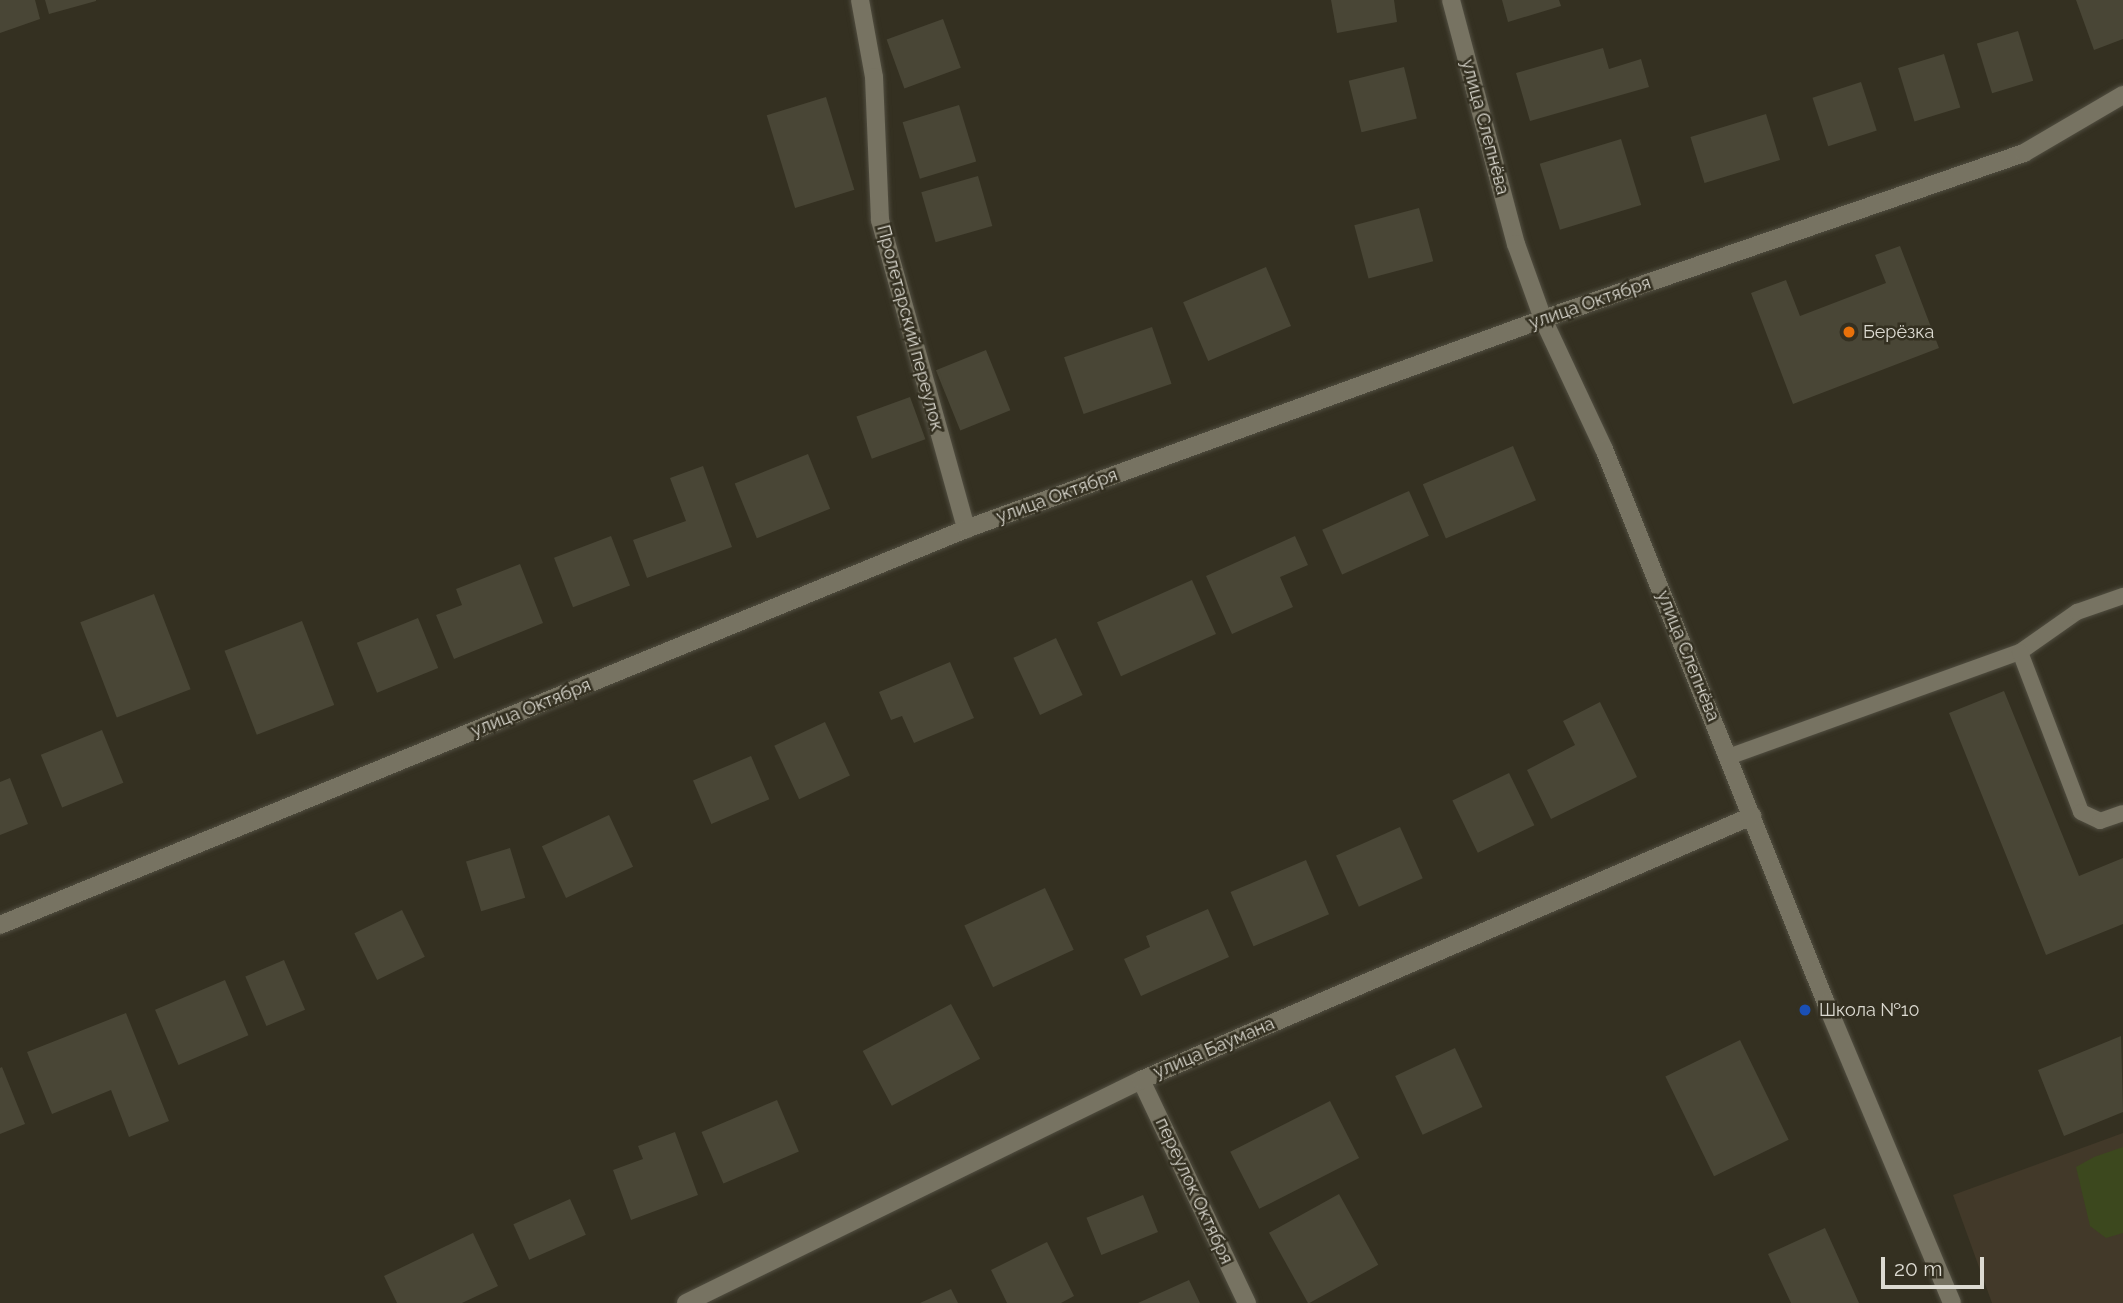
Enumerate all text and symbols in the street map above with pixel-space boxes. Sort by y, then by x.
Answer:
street label: улица Слепнёва [1457,57,1513,197]
street label: Пролетарский переулок [872,223,948,433]
street label: улица Октября [1526,272,1654,334]
place label: Берёзка [1863,321,1934,343]
marker: Берёзка [1841,324,1857,340]
street label: улица Октября [993,464,1121,528]
street label: улица Слепнёва [1652,587,1724,725]
street label: улица Октября [468,674,594,742]
place label: Школа №10 [1819,999,1920,1021]
marker: Школа №10 [1797,1002,1813,1018]
street label: улица Баумана [1150,1013,1278,1083]
street label: переулок Октября [1151,1114,1237,1268]
scale bar [1885,1244,1988,1288]
text: 20 m [1894,1256,1942,1281]

